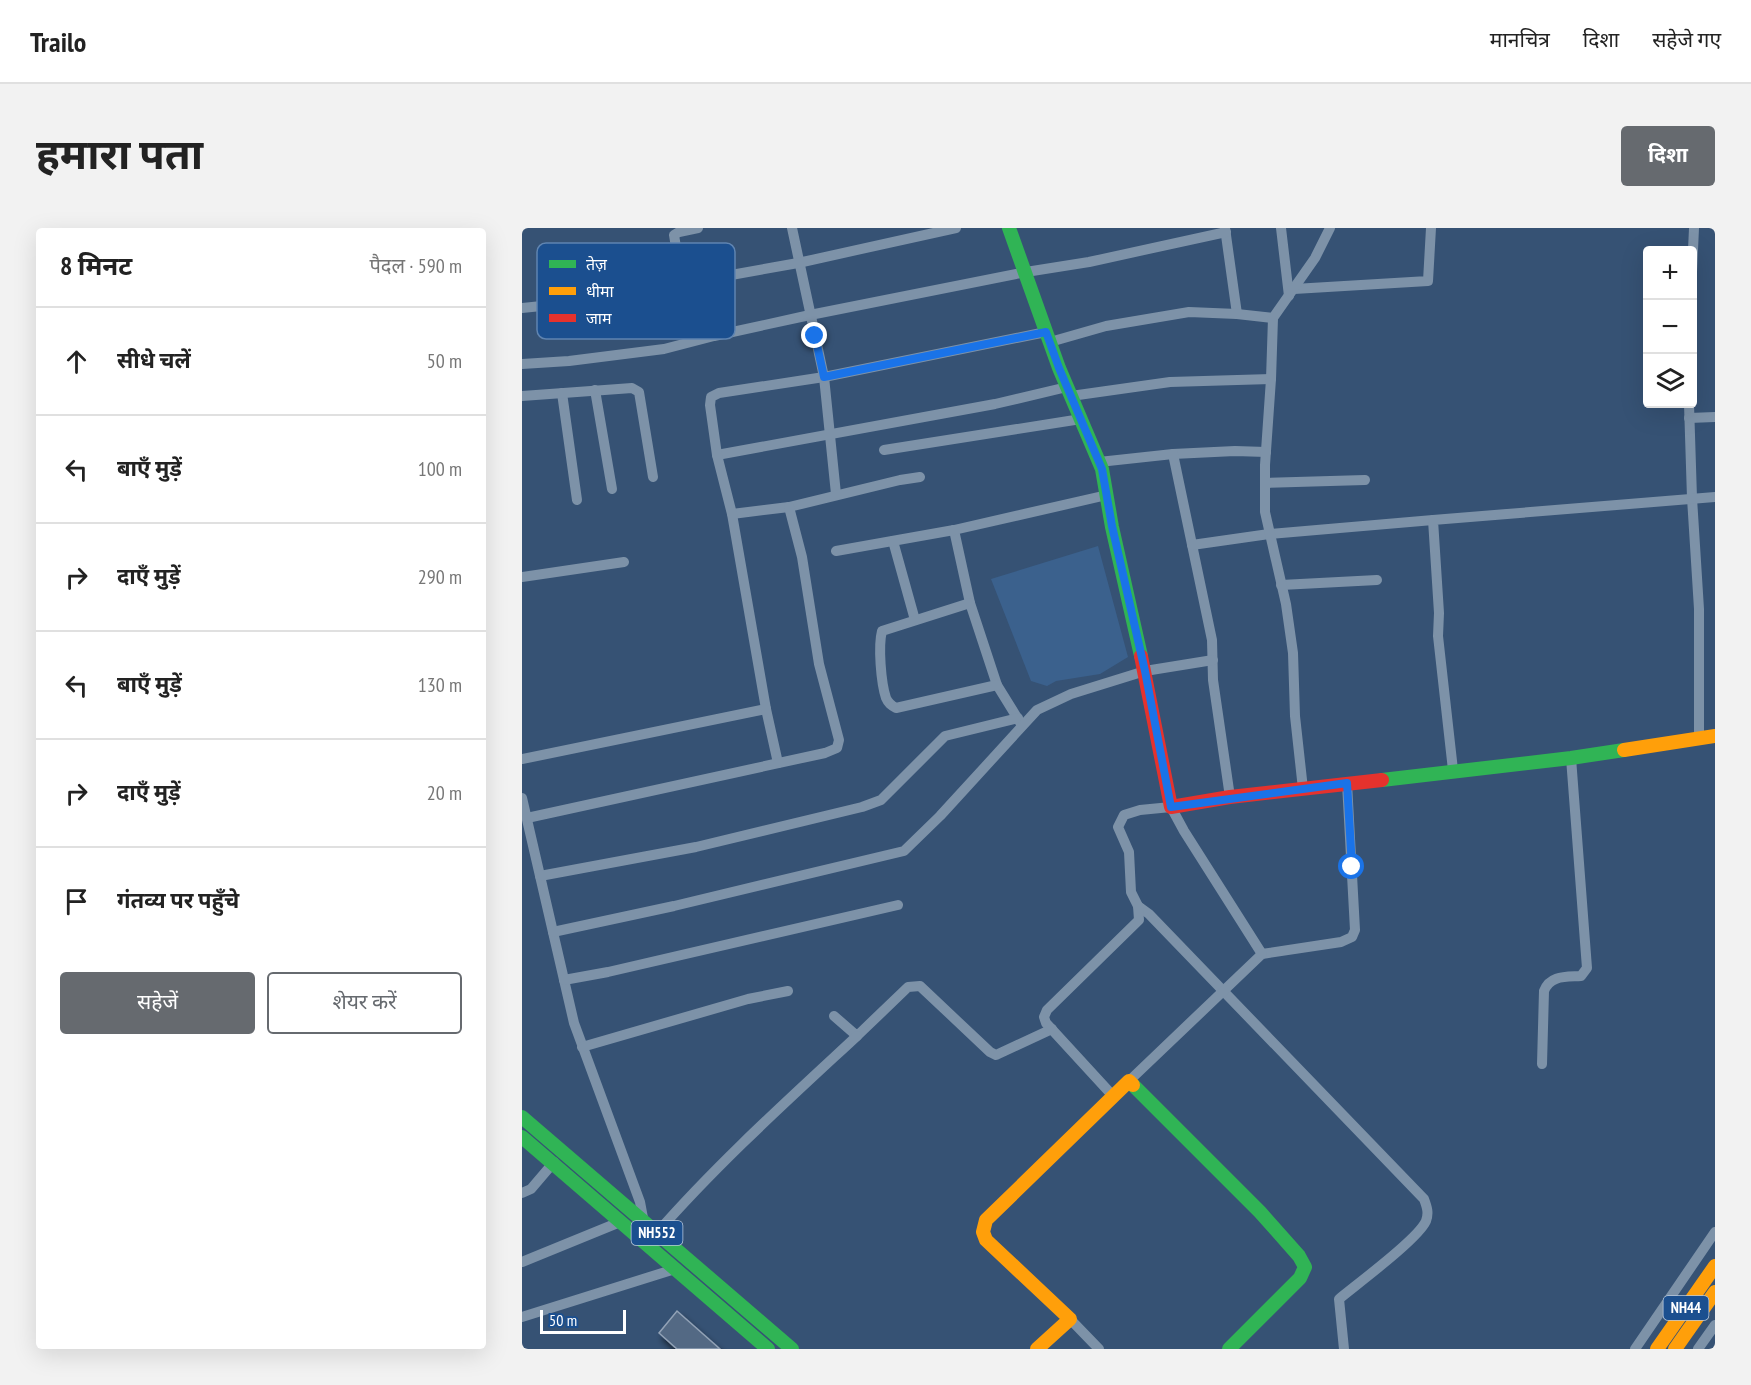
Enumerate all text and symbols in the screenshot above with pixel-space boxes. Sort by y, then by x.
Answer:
text: Trailo [30,23,86,60]
text: मानचित्र [1490,26,1550,53]
text: दिशा [1583,26,1619,53]
text: सहेजे गए [1652,26,1721,53]
text: हमारा पता [36,126,203,181]
button: दिशा [1621,126,1715,186]
legend [537,243,735,339]
map controls [1643,246,1697,408]
button: + [1643,246,1697,300]
text: 8 मिनट [60,249,132,282]
text: पैदल · 590 m [369,253,462,279]
text: तेज़ [586,254,608,274]
text: धीमा [586,281,615,301]
button: − [1643,300,1697,354]
text: जाम [586,308,612,328]
route end [801,322,827,348]
icon: ahead [60,345,93,378]
text: सीधे चलें [117,346,191,374]
text: 50 m [427,348,462,374]
button: layers [1643,354,1697,408]
icon: left [60,453,93,486]
text: बाएँ मुड़ें [117,454,182,482]
text: 100 m [418,456,462,482]
icon: right [60,561,93,594]
text: दाएँ मुड़ें [117,562,181,590]
text: 290 m [418,564,462,590]
icon: left [60,669,93,702]
text: बाएँ मुड़ें [117,670,182,698]
text: 130 m [418,672,462,698]
icon: right [60,777,93,810]
text: दाएँ मुड़ें [117,778,181,806]
text: 20 m [427,780,462,806]
route start [1338,853,1364,879]
icon: arrive [60,885,93,918]
text: गंतव्य पर पहुँचे [117,886,239,914]
button: सहेजें [60,972,255,1034]
button: शेयर करें [267,972,462,1034]
road number: NH552 [632,1221,682,1245]
road number: NH44 [1664,1296,1708,1320]
scale bar [540,1307,626,1334]
text: 50 m [549,1310,577,1330]

